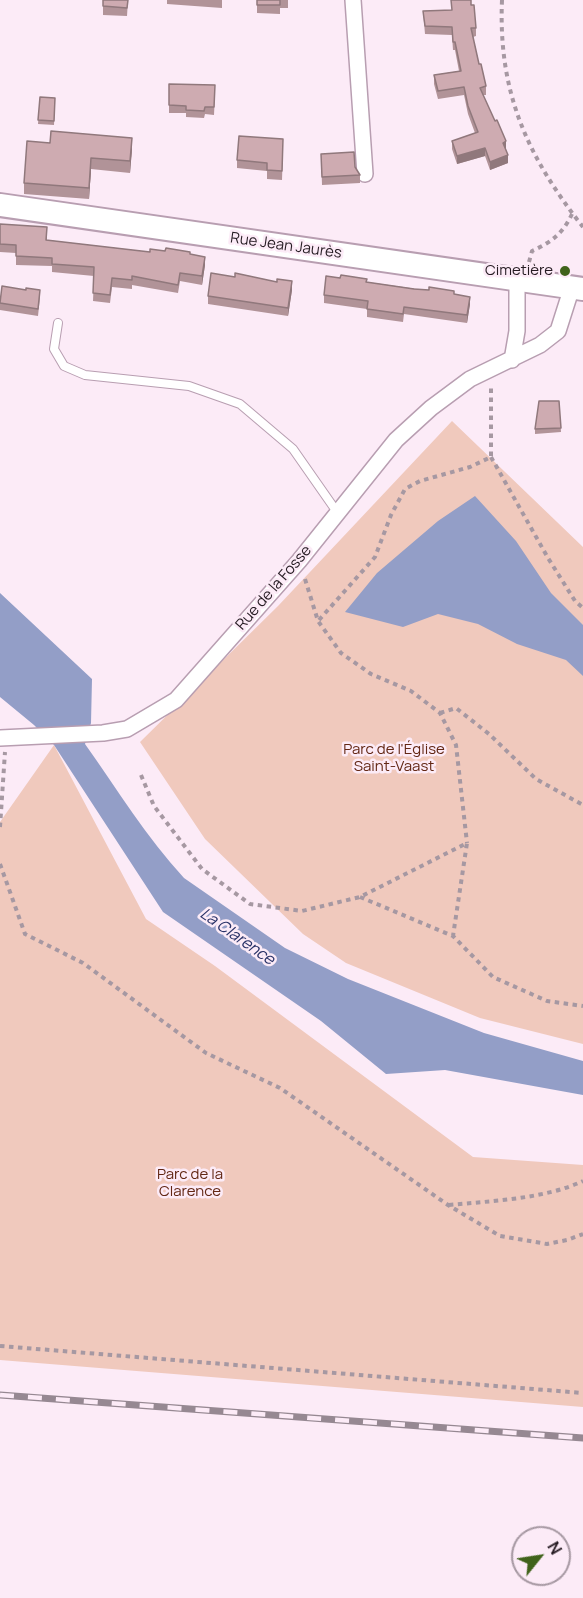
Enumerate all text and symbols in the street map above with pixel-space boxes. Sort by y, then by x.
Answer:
street label: Rue Jean Jaurès [229,229,343,263]
place label: Cimetière [485,262,553,280]
marker: Cimetière [558,264,572,278]
street label: Rue de la Fosse [232,542,316,634]
park label: Parc de l'Église Saint-Vaast [343,741,445,776]
water label: La Clarence [196,904,278,970]
park label: Parc de la Clarence [157,1166,223,1201]
north arrow [511,1526,571,1586]
text: N [542,1538,567,1558]

